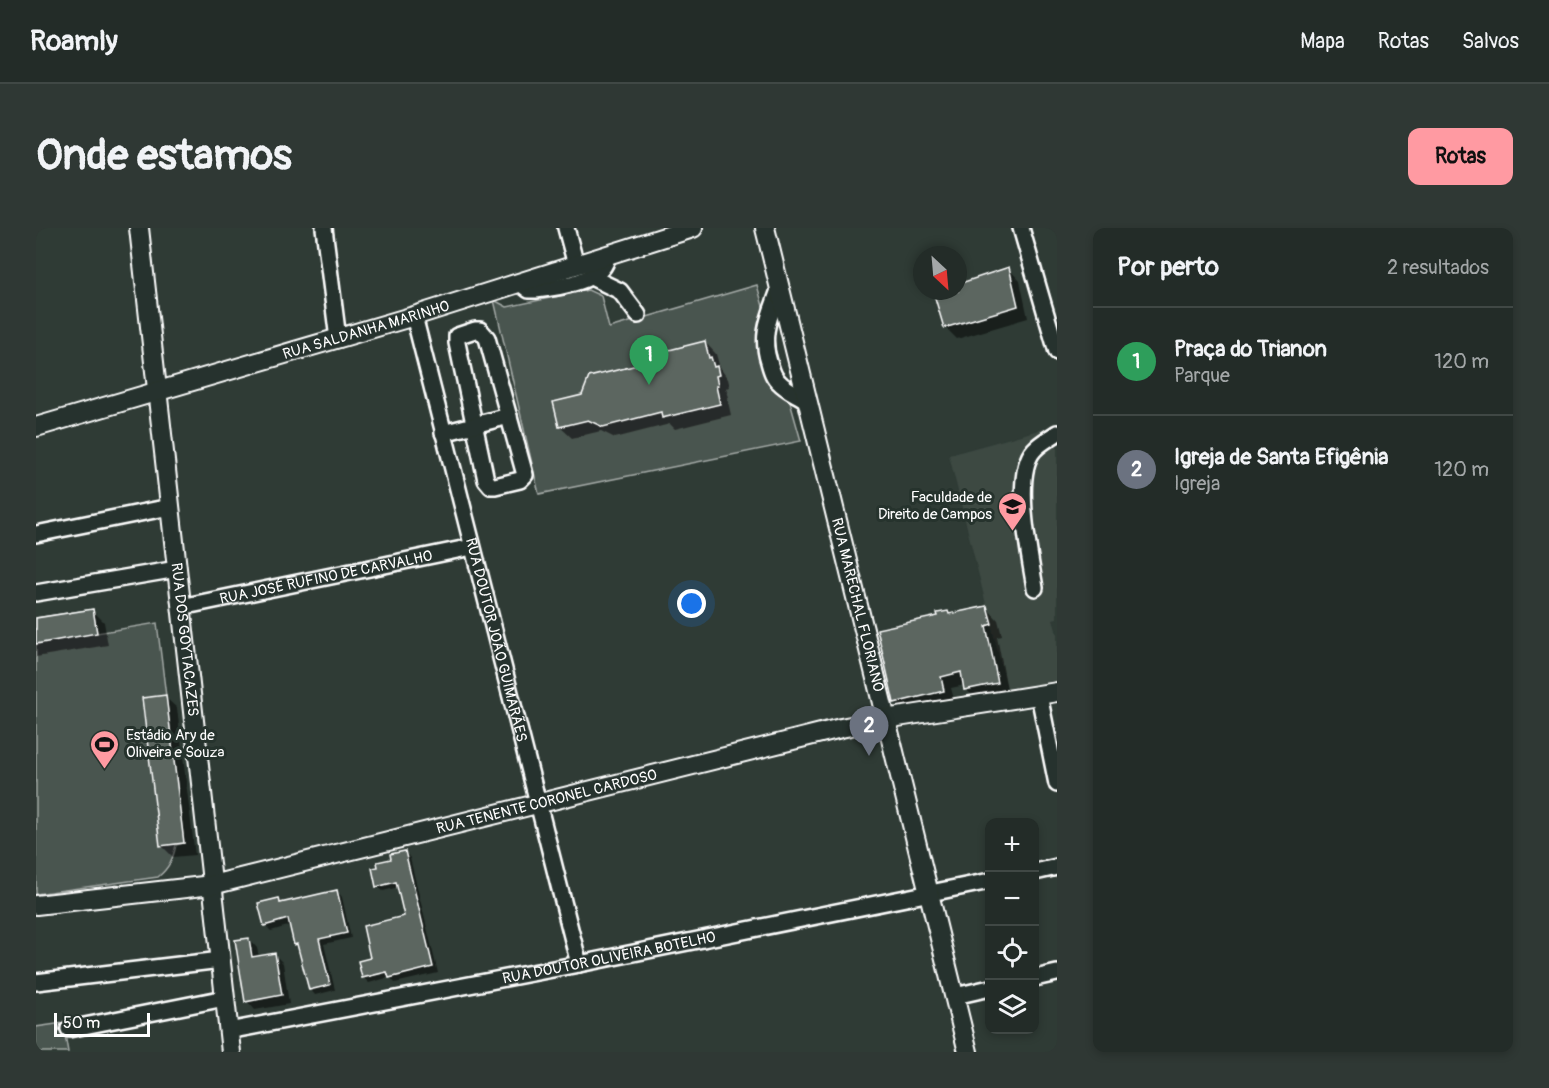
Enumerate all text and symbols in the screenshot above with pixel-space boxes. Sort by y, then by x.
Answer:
text: Roamly [30,24,118,59]
text: Mapa [1300,28,1345,55]
text: Rotas [1378,28,1429,55]
text: Salvos [1462,28,1519,55]
button: Rotas [1408,128,1513,185]
text: Onde estamos [36,130,292,182]
north arrow [913,246,967,300]
text: Por perto [1117,251,1219,283]
text: 2 resultados [1387,255,1489,280]
street label: RUA SALDANHA MARINHO [280,296,452,364]
text: Praça do Trianon [1174,335,1327,363]
pin: 1 [630,336,668,385]
text: 1 [1133,349,1140,374]
text: 120 m [1434,349,1489,374]
text: Parque [1174,363,1230,388]
text: Igreja de Santa Efigênia [1174,443,1388,471]
text: 2 [1131,457,1142,482]
text: 120 m [1434,457,1489,482]
text: Igreja [1174,471,1220,496]
place label: Faculdade de Direito de Campos [878,488,993,524]
school or university icon: Faculdade de Direito de Campos [997,490,1029,532]
street label: RUA MARECHAL FLORIANO [827,516,888,694]
street label: RUA DOUTOR JOÃO GUIMARÃES [461,536,531,744]
street label: RUA JOSÉ RUFINO DE CARVALHO [218,546,434,609]
street label: RUA DOS GOYTACAZES [166,562,202,717]
your location [677,589,706,618]
pin: 2 [850,706,888,756]
place label: Estádio Ary de Oliveira e Souza [126,726,224,762]
sports icon: Estádio Ary de Oliveira e Souza [89,728,121,770]
street label: RUA TENENTE CORONEL CARDOSO [434,765,659,839]
map controls [985,818,1039,1034]
button: + [985,818,1039,872]
button: − [985,872,1039,926]
button: locate [985,926,1039,980]
street label: RUA DOUTOR OLIVEIRA BOTELHO [501,928,717,988]
button: layers [985,980,1039,1034]
scale bar [54,1010,150,1038]
text: 50 m [63,1013,100,1033]

